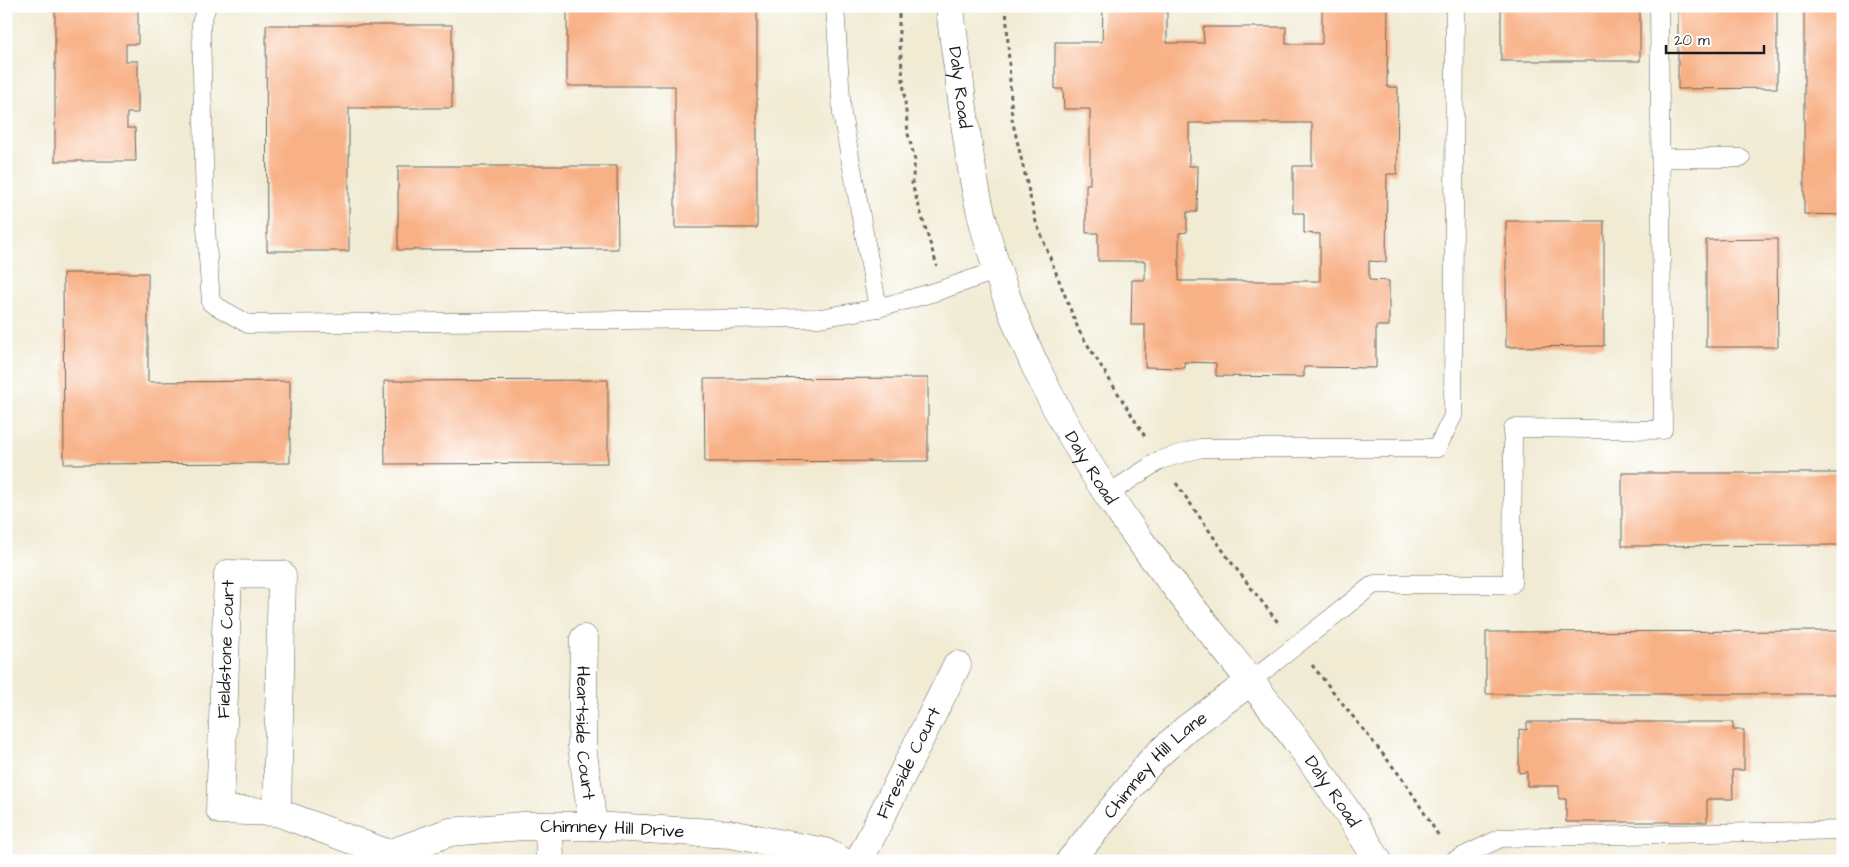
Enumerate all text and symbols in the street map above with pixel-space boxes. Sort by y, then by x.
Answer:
scale bar [1666,22,1764,54]
text: 20 m [1674,30,1710,51]
street label: Daly Road [942,45,978,130]
street label: Daly Road [1058,427,1123,510]
street label: Fieldstone Court [211,579,241,719]
street label: Heartside Court [569,666,601,802]
street label: Fireside Court [870,702,947,823]
street label: Chimney Hill Lane [1098,705,1213,824]
street label: Daly Road [1299,750,1366,832]
street label: Chimney Hill Drive [540,814,685,844]

